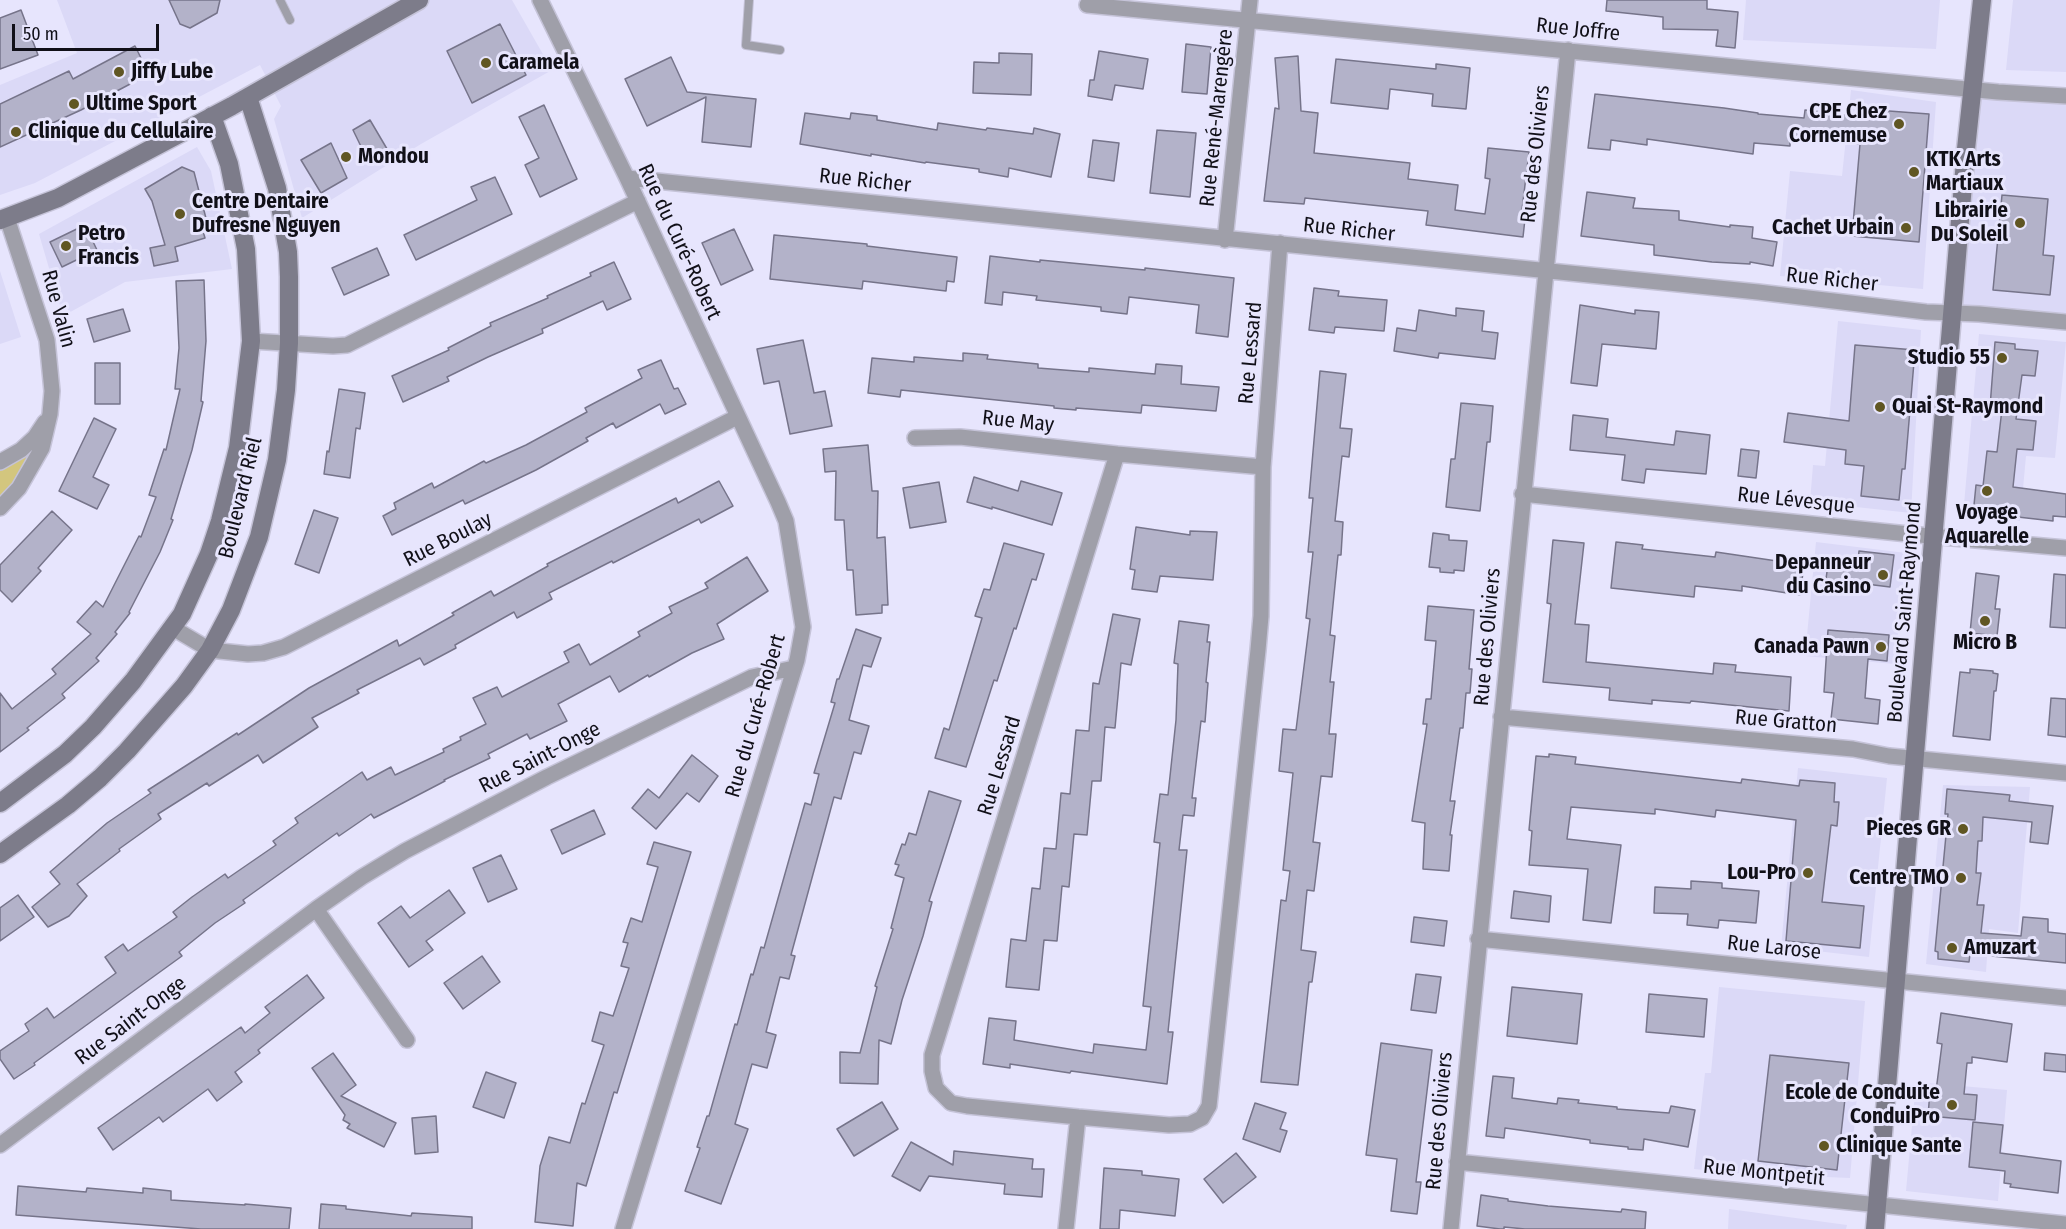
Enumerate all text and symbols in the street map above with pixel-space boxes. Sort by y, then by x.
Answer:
scale bar [15,12,162,50]
street label: Rue Joffre [1535,13,1621,47]
text: 50 m [23,23,59,45]
street label: Rue René-Marengère [1195,28,1239,208]
place label: Caramela [498,50,579,76]
marker: Caramela [479,56,493,70]
place label: Jiffy Lube [131,59,213,85]
marker: Jiffy Lube [112,65,126,79]
street label: Rue des Oliviers [1516,84,1556,224]
place label: Ultime Sport [86,91,197,117]
marker: Ultime Sport [67,97,81,111]
place label: CPE Chez Cornemuse [1789,99,1887,149]
marker: CPE Chez Cornemuse [1892,117,1906,131]
place label: Clinique du Cellulaire [28,119,213,145]
marker: Clinique du Cellulaire [9,125,23,139]
place label: Mondou [358,144,429,170]
place label: KTK Arts Martiaux [1926,147,2003,197]
marker: Mondou [339,150,353,164]
street label: Rue du Curé-Robert [632,160,726,324]
street label: Rue Richer [818,164,912,198]
marker: KTK Arts Martiaux [1907,165,1921,179]
place label: Centre Dentaire Dufresne Nguyen [192,189,340,239]
place label: Librairie Du Soleil [1931,198,2008,248]
marker: Centre Dentaire Dufresne Nguyen [173,207,187,221]
street label: Rue Richer [1302,213,1396,247]
place label: Cachet Urbain [1772,215,1894,241]
marker: Librairie Du Soleil [2013,216,2027,230]
place label: Petro Francis [78,221,139,271]
marker: Cachet Urbain [1899,221,1913,235]
marker: Petro Francis [59,239,73,253]
street label: Rue Richer [1785,263,1879,297]
street label: Rue Valin [36,267,80,351]
street label: Rue Lessard [1234,301,1268,405]
place label: Studio 55 [1908,345,1990,371]
marker: Studio 55 [1995,351,2009,365]
place label: Quai St-Raymond [1892,394,2043,420]
marker: Quai St-Raymond [1873,400,1887,414]
street label: Rue May [981,406,1055,438]
street label: Boulevard Riel [214,435,268,561]
street label: Rue Lévesque [1736,482,1856,520]
marker: Voyage Aquarelle [1980,484,1994,498]
street label: Boulevard Saint-Raymond [1883,500,1927,724]
place label: Voyage Aquarelle [1945,500,2029,550]
street label: Rue Boulay [399,507,497,573]
place label: Depanneur du Casino [1775,550,1871,600]
street label: Rue des Oliviers [1469,567,1507,707]
marker: Depanneur du Casino [1876,568,1890,582]
marker: Micro B [1978,614,1992,628]
place label: Micro B [1953,630,2017,656]
street label: Rue du Curé-Robert [721,631,791,801]
place label: Canada Pawn [1754,634,1869,660]
marker: Canada Pawn [1874,640,1888,654]
street label: Rue Gratton [1734,705,1838,739]
street label: Rue Lessard [973,713,1027,819]
street label: Rue Saint-Onge [475,717,605,799]
place label: Pieces GR [1866,816,1951,842]
marker: Pieces GR [1956,822,1970,836]
place label: Lou-Pro [1727,860,1796,886]
place label: Centre TMO [1849,865,1949,891]
marker: Lou-Pro [1801,866,1815,880]
marker: Centre TMO [1954,871,1968,885]
street label: Rue Larose [1726,931,1822,965]
place label: Amuzart [1964,935,2036,961]
marker: Amuzart [1945,941,1959,955]
street label: Rue Saint-Onge [70,971,192,1071]
street label: Rue des Oliviers [1421,1051,1459,1191]
place label: Ecole de Conduite ConduiPro [1785,1080,1940,1130]
marker: Ecole de Conduite ConduiPro [1945,1098,1959,1112]
place label: Clinique Sante [1836,1133,1962,1159]
marker: Clinique Sante [1817,1139,1831,1153]
street label: Rue Montpetit [1702,1154,1826,1192]

